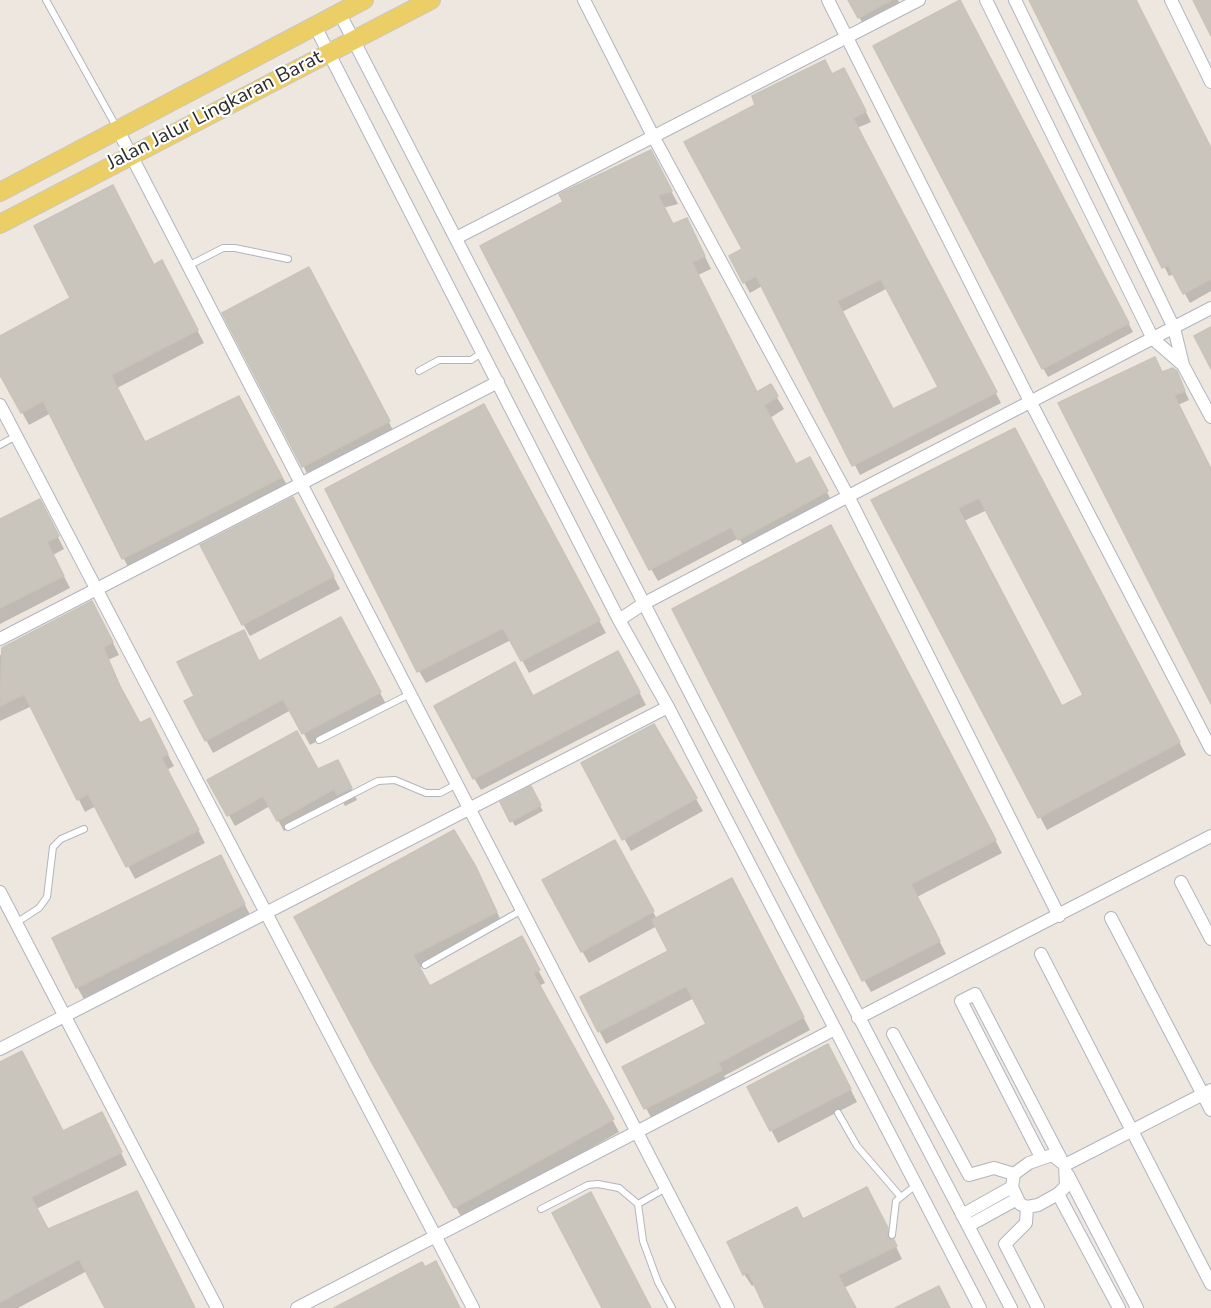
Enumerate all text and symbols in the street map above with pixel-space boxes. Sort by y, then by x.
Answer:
street label: Jalan Jalur Lingkaran Barat [103,46,327,176]

